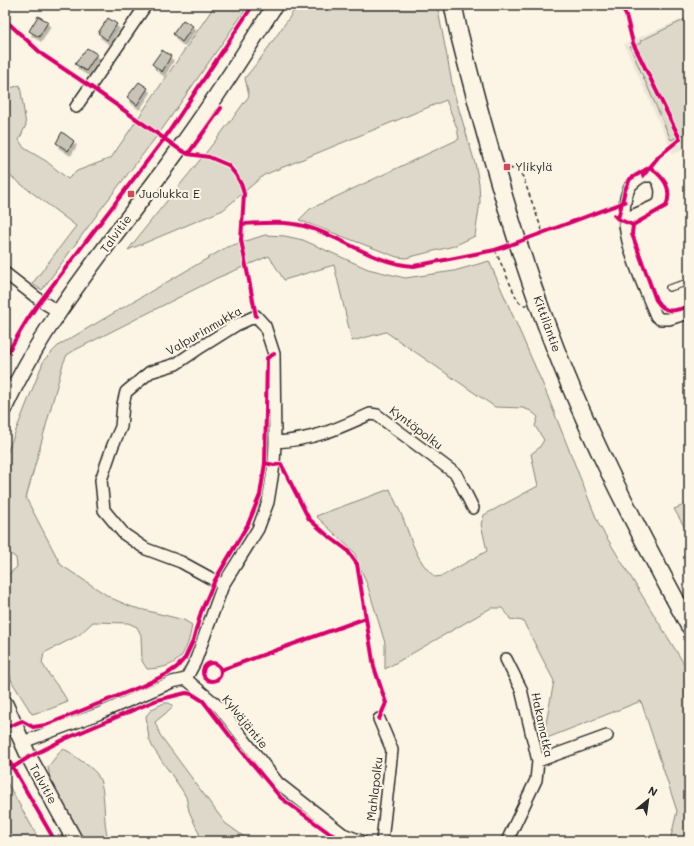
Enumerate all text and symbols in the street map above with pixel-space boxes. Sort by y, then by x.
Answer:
place label: Ylikylä [515,158,553,174]
marker: Ylikylä [502,162,512,172]
place label: Juolukka E [139,185,200,201]
marker: Juolukka E [126,189,136,199]
street label: Talvitie [96,211,134,256]
street label: Kittiläntie [530,293,565,354]
street label: Valpurinmukka [163,302,244,358]
street label: Kyntöpolku [387,402,447,453]
street label: Kylväjäntie [219,691,272,751]
street label: Hakamatka [528,691,558,759]
street label: Mahlapolku [362,756,386,822]
street label: Talvitie [26,761,61,806]
north arrow [628,780,668,820]
text: N [646,782,660,799]

